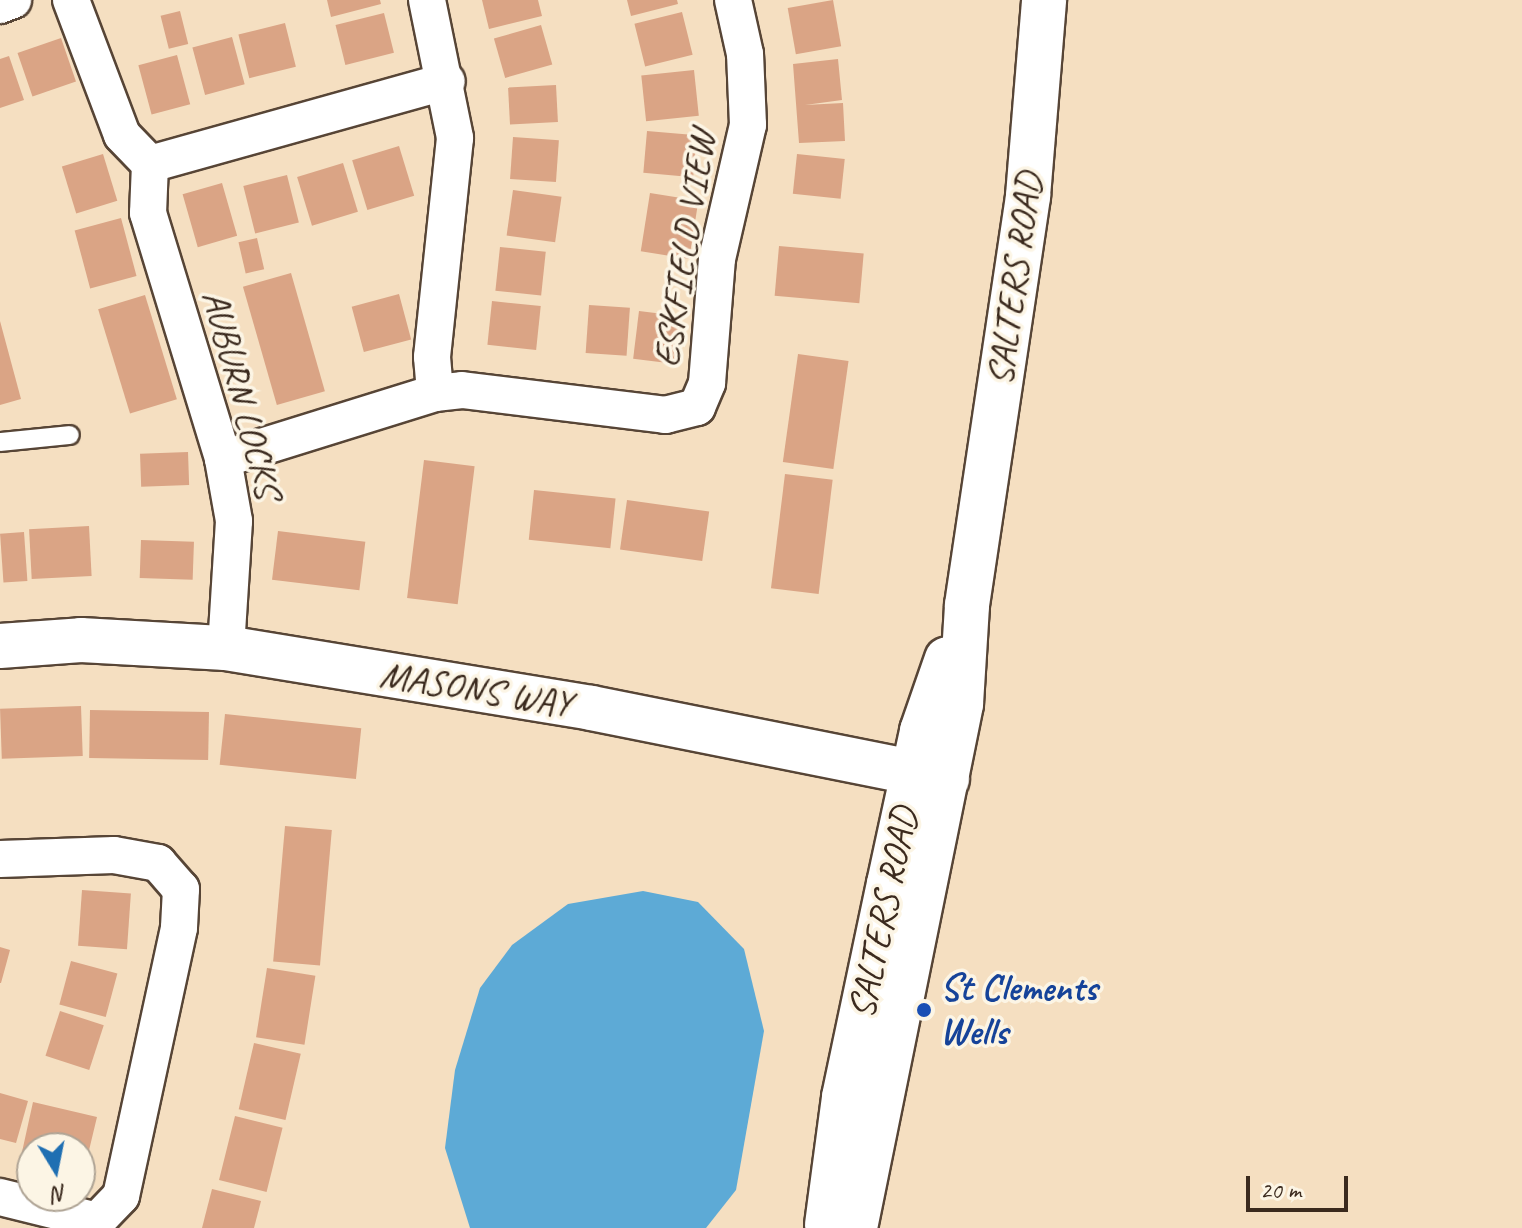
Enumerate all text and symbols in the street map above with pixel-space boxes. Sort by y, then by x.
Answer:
street label: ESKFIELD VIEW [643,128,725,370]
street label: SALTERS ROAD [976,169,1052,389]
street label: AUBURN LOCKS [192,285,292,503]
street label: MASONS WAY [376,651,576,727]
street label: SALTERS ROAD [838,802,928,1024]
place label: St Clements Wells [940,965,1098,1054]
marker: St Clements Wells [915,1001,933,1019]
north arrow [16,1132,96,1212]
scale bar [1250,1160,1352,1210]
text: 20 m [1260,1175,1301,1205]
text: N [51,1179,69,1209]

